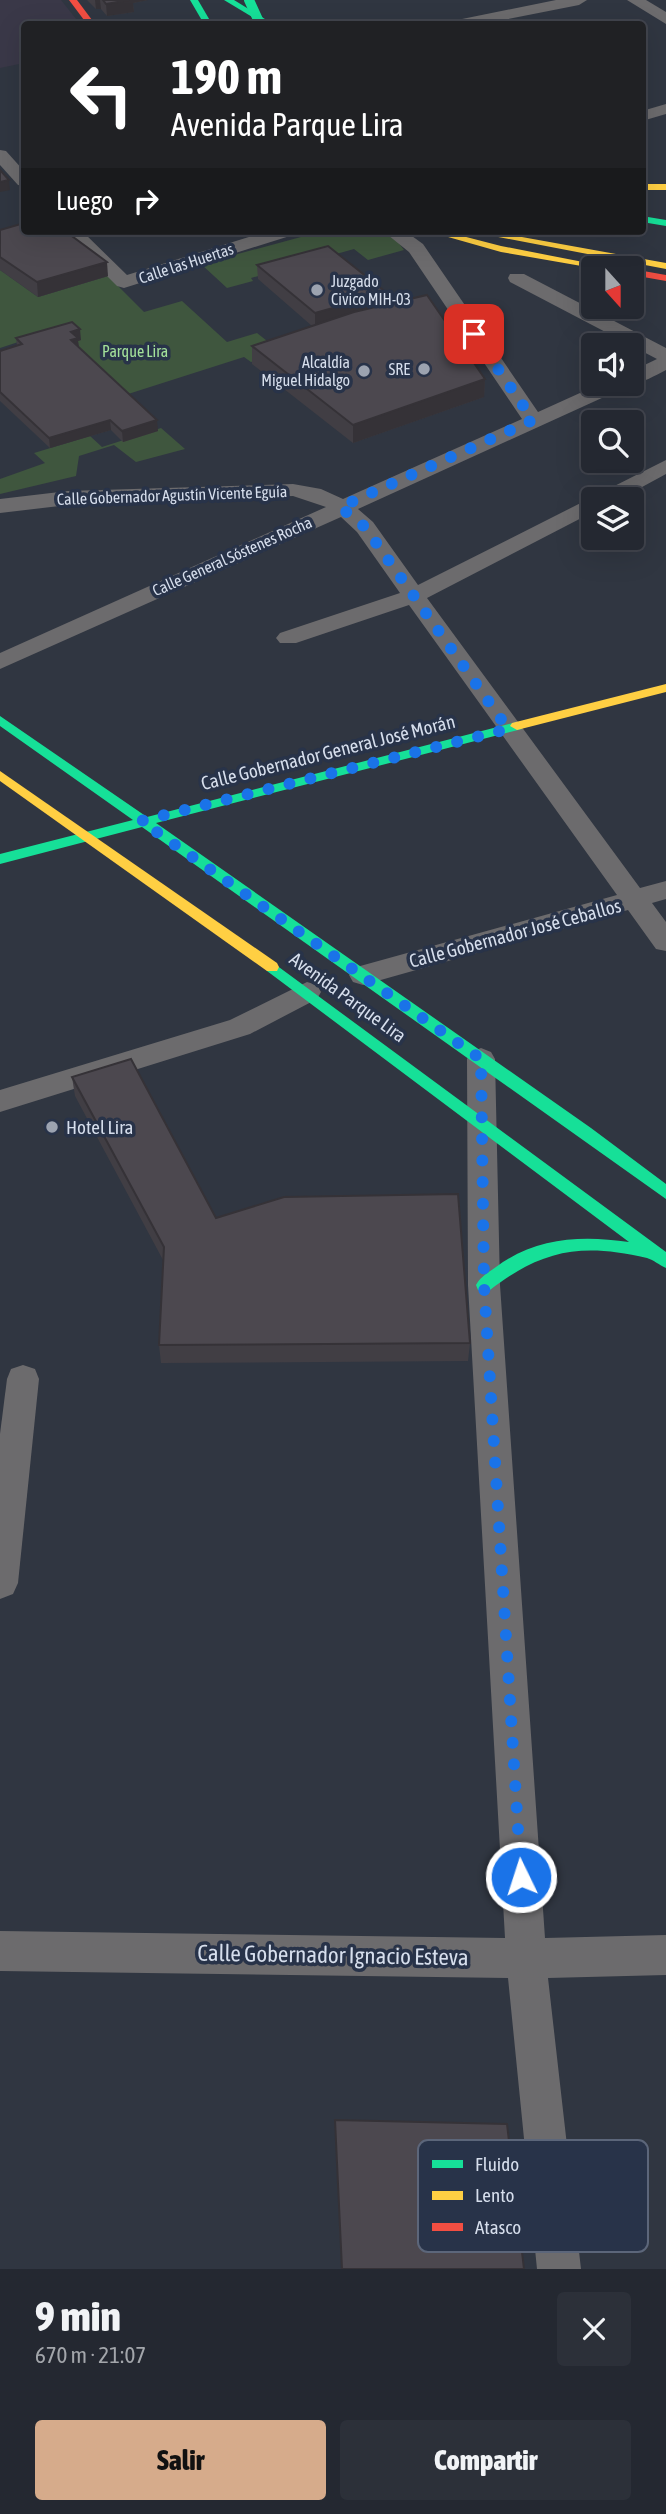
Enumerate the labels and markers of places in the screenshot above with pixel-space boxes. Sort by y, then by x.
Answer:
place label: Juzgado Civico MIH-03 [331,272,411,308]
marker: Juzgado Civico MIH-03 [309,282,325,298]
pin [444,304,504,364]
place label: Alcaldía Miguel Hidalgo [261,353,350,390]
place label: SRE [388,360,410,378]
marker: SRE [416,361,432,377]
marker: Alcaldía Miguel Hidalgo [356,363,372,379]
place label: Hotel Lira [66,1116,133,1138]
marker: Hotel Lira [44,1119,60,1135]

